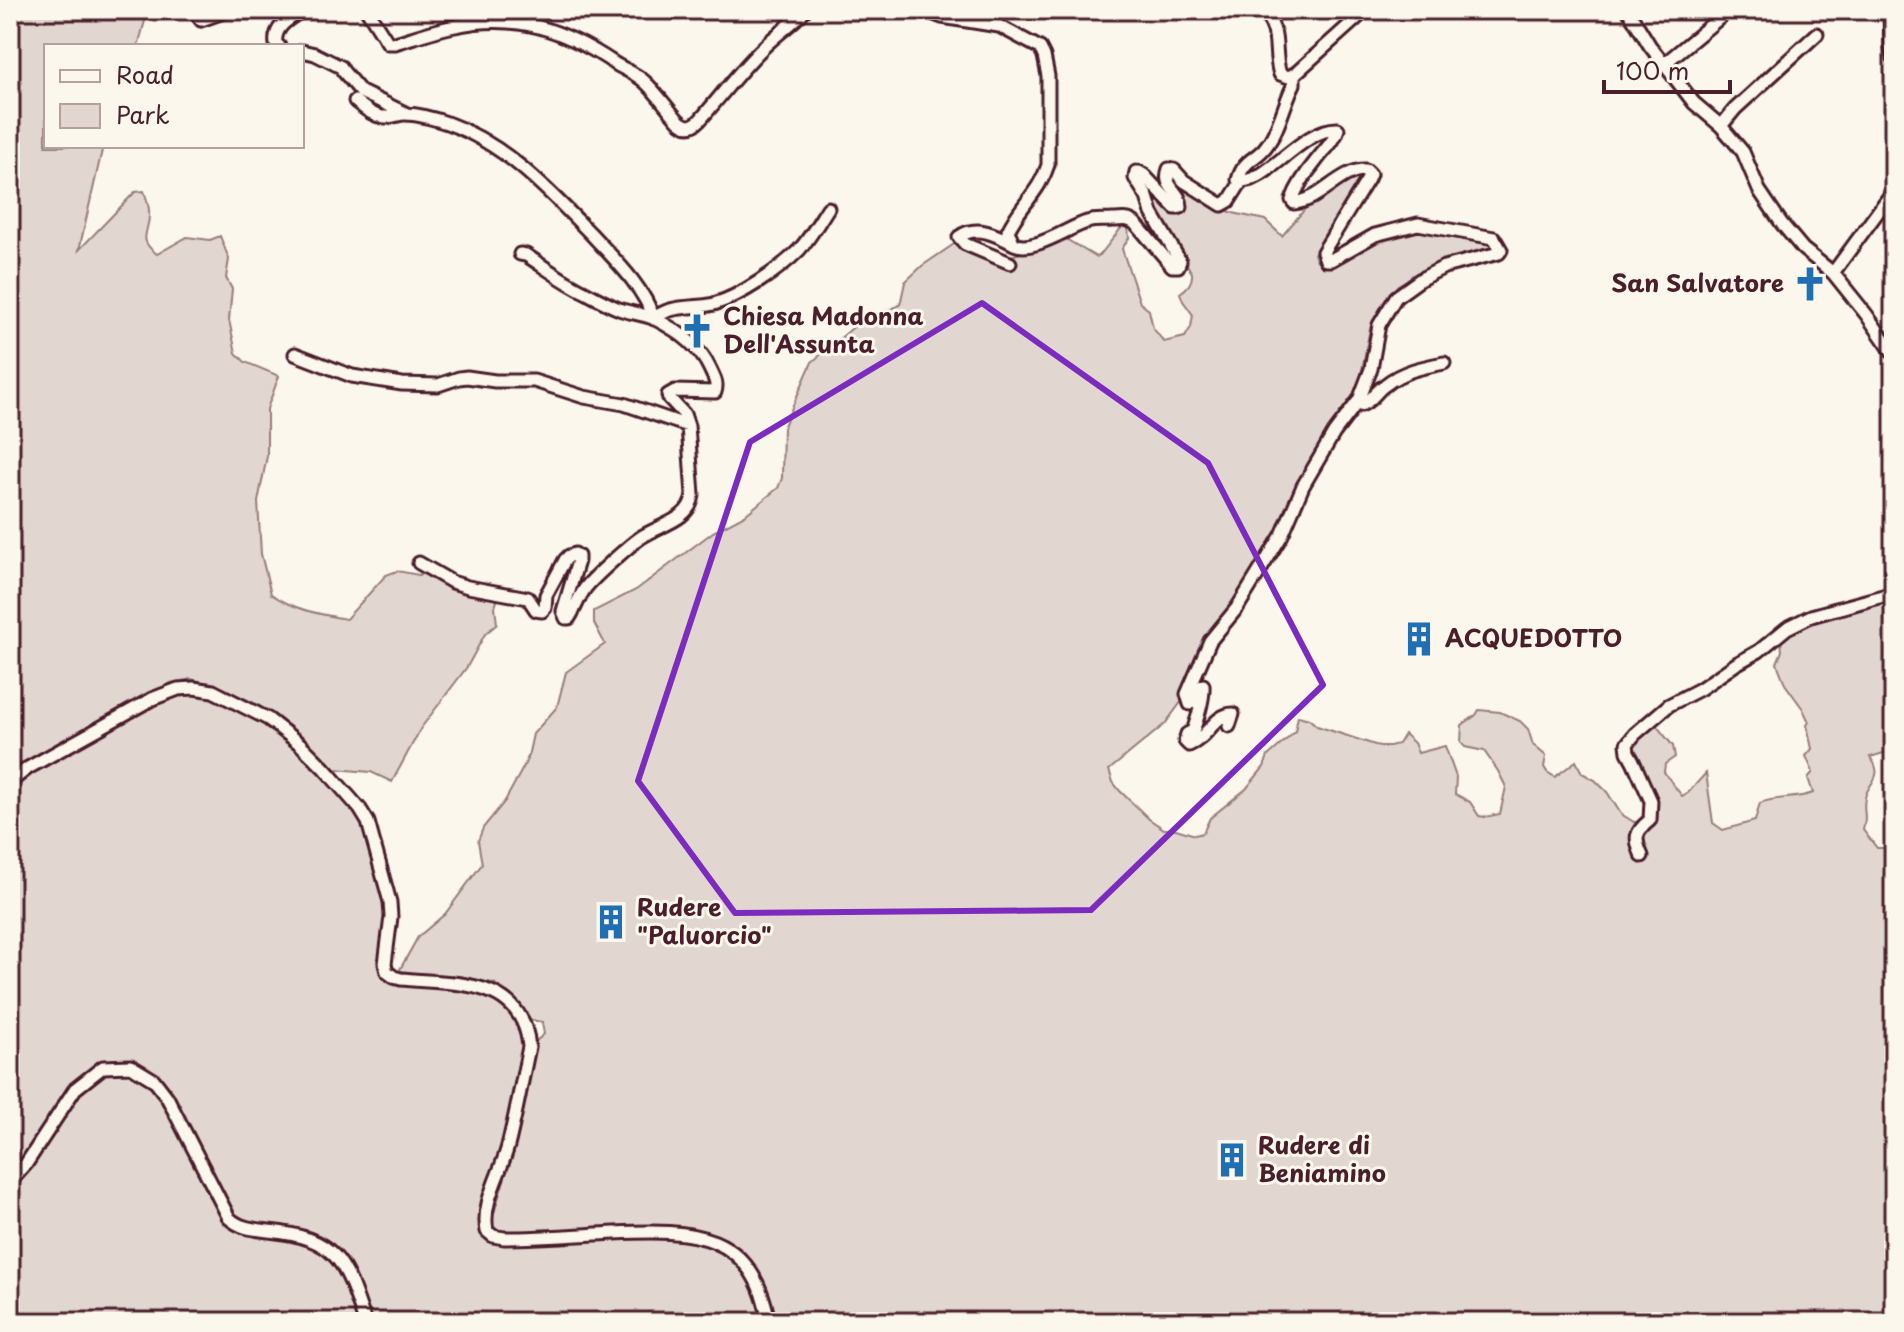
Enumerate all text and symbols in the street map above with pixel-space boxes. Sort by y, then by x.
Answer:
legend [44,44,304,148]
scale bar [1604,44,1730,94]
text: 100 m [1616,52,1689,88]
text: Road [116,56,174,92]
text: Park [116,96,170,132]
place label: San Salvatore [1611,264,1784,300]
church icon: San Salvatore [1791,265,1829,303]
place label: Chiesa Madonna Dell'Assunta [723,297,924,361]
church icon: Chiesa Madonna Dell'Assunta [678,312,716,350]
place label: ACQUEDOTTO [1445,619,1622,655]
building icon: ACQUEDOTTO [1400,620,1438,658]
place label: Rudere "Paluorcio" [637,888,772,952]
building icon: Rudere "Paluorcio" [592,903,630,941]
place label: Rudere di Beniamino [1258,1126,1386,1190]
building icon: Rudere di Beniamino [1213,1141,1251,1179]

